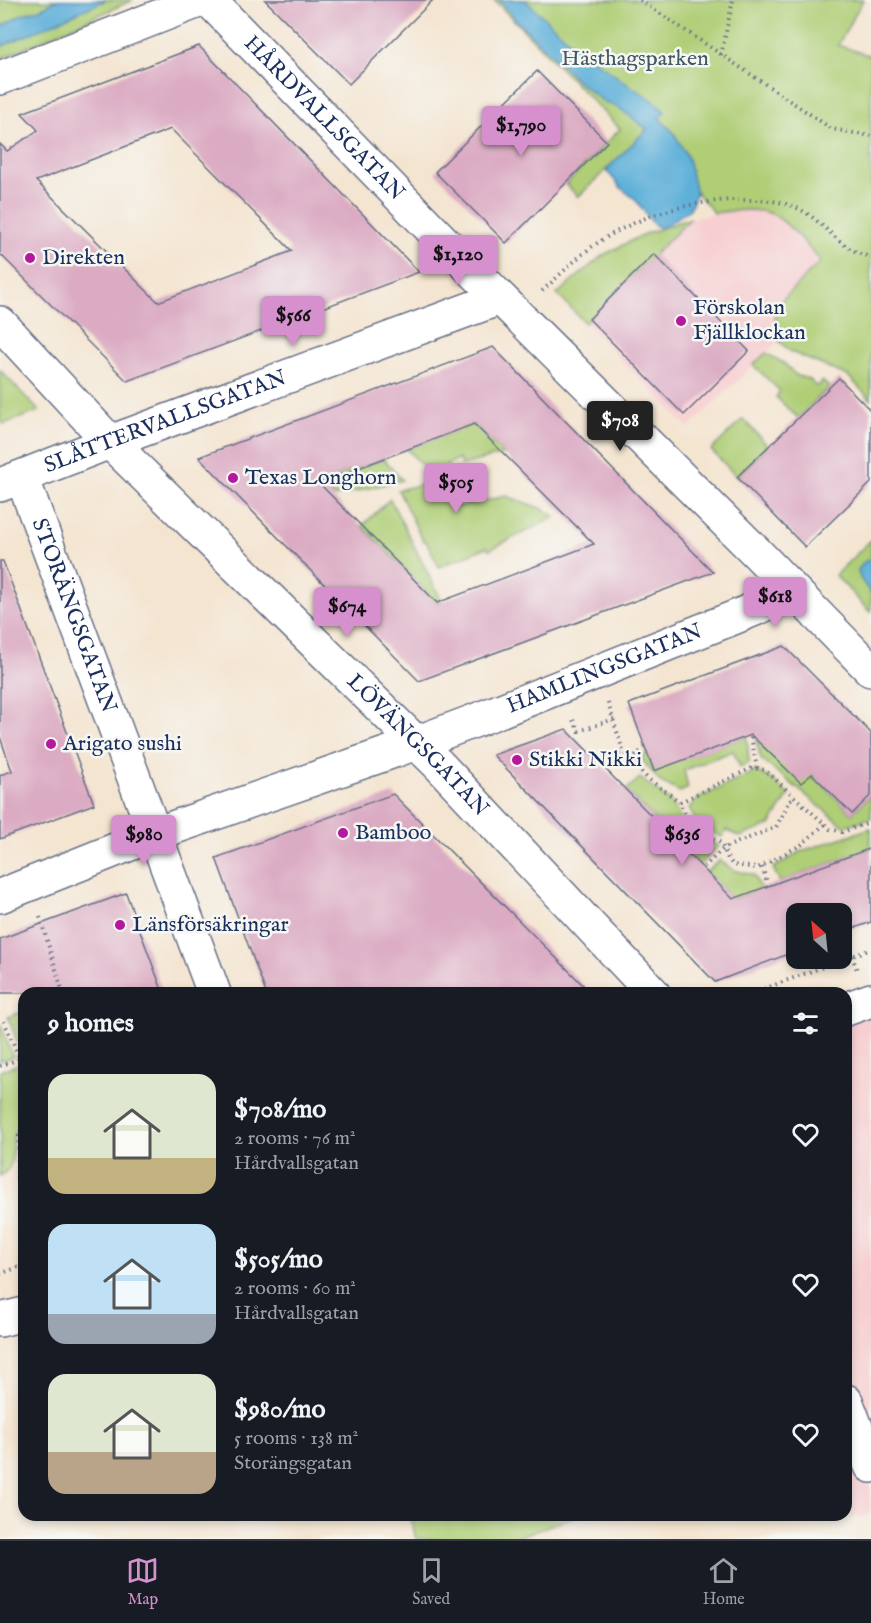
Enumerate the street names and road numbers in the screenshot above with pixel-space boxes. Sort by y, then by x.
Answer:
street label: HÅRDVALLSGATAN [237,30,410,207]
street label: SLÅTTERVALLSGATAN [40,364,290,480]
street label: STORÄNGSGATAN [25,515,123,717]
street label: HAMLINGSGATAN [503,618,707,721]
street label: LÖVÄNGSGATAN [340,668,494,823]

